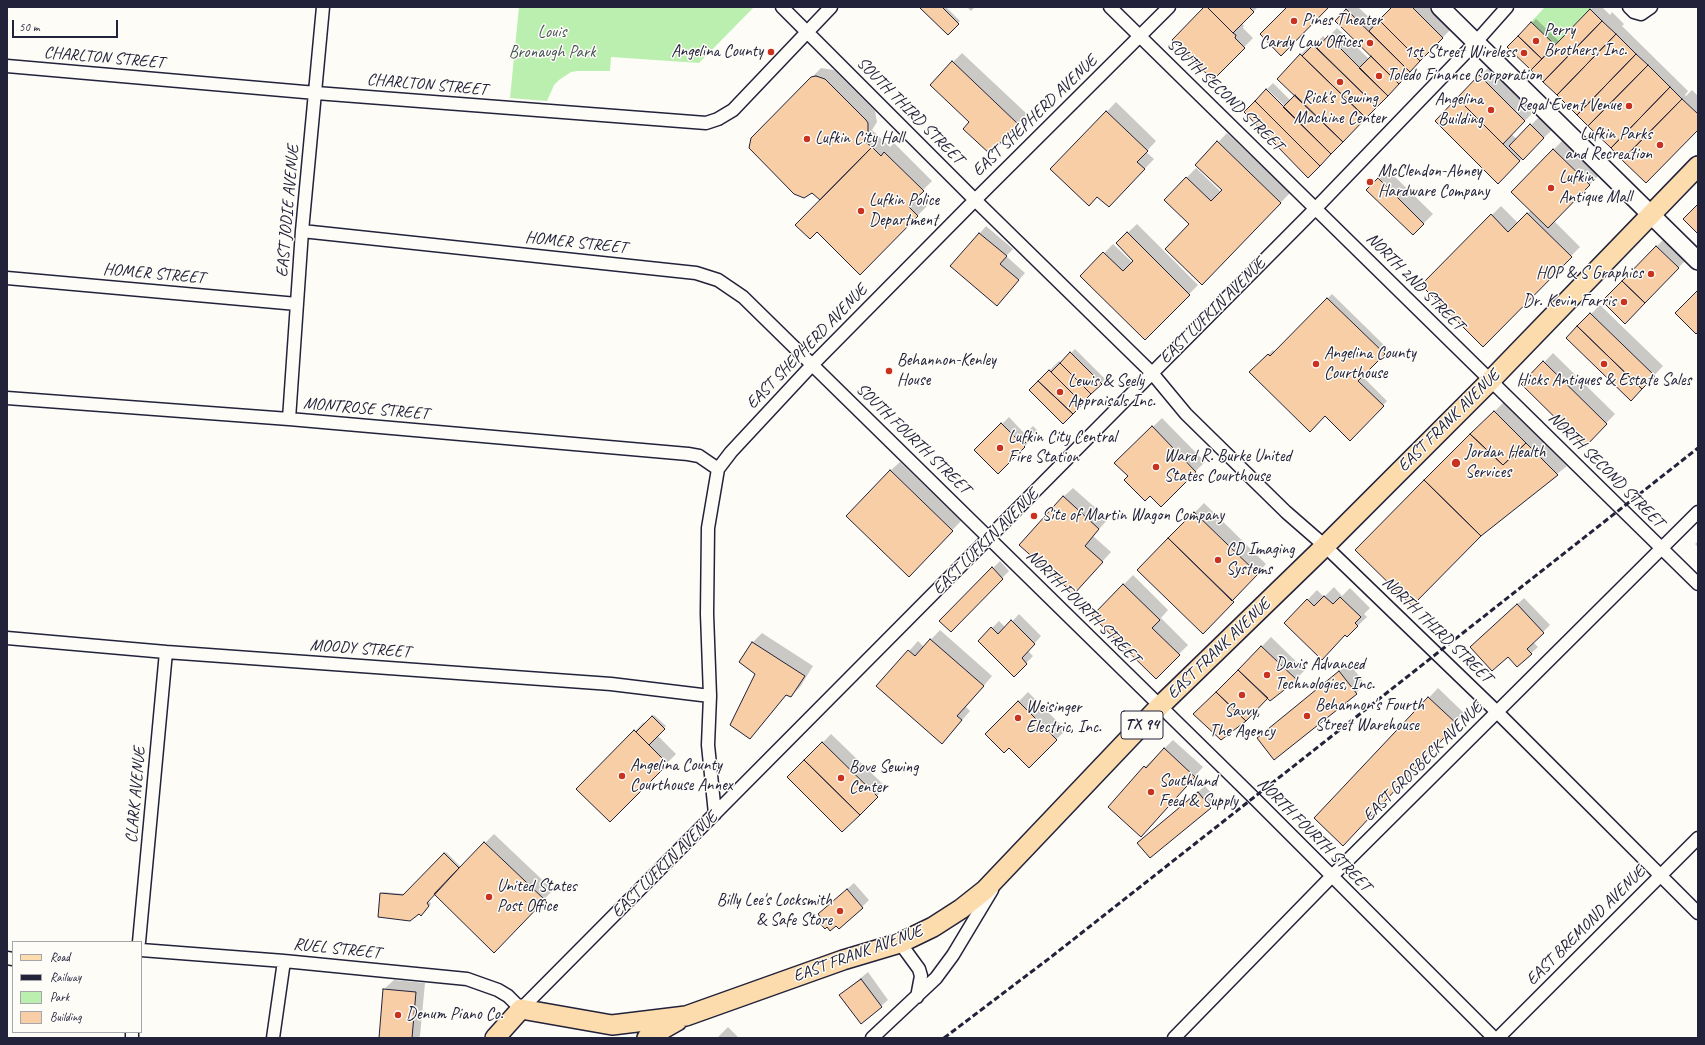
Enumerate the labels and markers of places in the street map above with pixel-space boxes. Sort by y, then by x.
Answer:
place label: Pines Theater [1302,11,1382,31]
marker: Pines Theater [1289,16,1299,26]
place label: Perry Brothers, Inc. [1544,21,1627,61]
place label: Cardy Law Offices [1260,33,1362,53]
marker: Perry Brothers, Inc. [1531,36,1541,46]
marker: Cardy Law Offices [1365,38,1375,48]
place label: Angelina County [671,42,763,62]
place label: 1st Street Wireless [1404,43,1516,63]
marker: Angelina County [766,47,776,57]
marker: 1st Street Wireless [1519,48,1529,58]
place label: Toledo Finance Corporation [1387,66,1542,86]
marker: Toledo Finance Corporation [1374,71,1384,81]
marker: Rick's Sewing Machine Center [1335,77,1345,87]
place label: Rick's Sewing Machine Center [1294,89,1386,129]
place label: Angelina Building [1435,90,1483,130]
place label: Regal Event Venue [1517,96,1621,116]
marker: Regal Event Venue [1624,101,1634,111]
marker: Angelina Building [1486,105,1496,115]
place label: Lufkin Parks and Recreation [1565,125,1652,165]
place label: Lufkin City Hall [815,129,904,149]
marker: Lufkin City Hall [802,134,812,144]
marker: Lufkin Parks and Recreation [1655,140,1665,150]
place label: McClendon-Abney Hardware Company [1378,162,1489,202]
place label: Lufkin Antique Mall [1559,168,1632,208]
marker: McClendon-Abney Hardware Company [1365,177,1375,187]
marker: Lufkin Antique Mall [1546,183,1556,193]
place label: Lufkin Police Department [869,191,939,231]
marker: Lufkin Police Department [856,206,866,216]
place label: HOP & S Graphics [1536,264,1643,284]
marker: HOP & S Graphics [1646,269,1656,279]
place label: Dr. Kevin Farris [1523,292,1616,312]
marker: Dr. Kevin Farris [1619,297,1629,307]
place label: Angelina County Courthouse [1324,344,1416,384]
place label: Behannon-Kenley House [897,351,996,391]
marker: Angelina County Courthouse [1311,359,1321,369]
marker: Hicks Antiques & Estate Sales [1599,359,1609,369]
marker: Behannon-Kenley House [884,366,894,376]
place label: Hicks Antiques & Estate Sales [1517,371,1691,391]
place label: Lewis & Seely Appraisals Inc. [1068,372,1155,412]
marker: Lewis & Seely Appraisals Inc. [1055,387,1065,397]
place label: Lufkin City Central Fire Station [1008,428,1116,468]
marker: Lufkin City Central Fire Station [995,443,1005,453]
place label: Jordan Health Services [1465,443,1546,483]
place label: Ward R. Burke United States Courthouse [1164,447,1291,487]
marker: Jordan Health Services [1450,457,1462,469]
marker: Ward R. Burke United States Courthouse [1151,462,1161,472]
place label: Site of Martin Wagon Company [1042,506,1224,526]
marker: Site of Martin Wagon Company [1029,511,1039,521]
place label: CD Imaging Systems [1226,540,1295,580]
marker: CD Imaging Systems [1213,555,1223,565]
place label: Davis Advanced Technologies, Inc. [1275,655,1375,695]
marker: Davis Advanced Technologies, Inc. [1262,670,1272,680]
marker: Savvy, The Agency [1237,690,1247,700]
place label: Behannon's Fourth Street Warehouse [1315,696,1424,736]
place label: Weisinger Electric, Inc. [1026,698,1101,738]
place label: Savvy, The Agency [1209,702,1275,742]
marker: Behannon's Fourth Street Warehouse [1302,711,1312,721]
marker: Weisinger Electric, Inc. [1013,713,1023,723]
place label: Angelina County Courthouse Annex [630,756,733,796]
place label: Bove Sewing Center [849,758,918,798]
marker: Angelina County Courthouse Annex [617,771,627,781]
place label: Southland Feed & Supply [1159,772,1238,812]
marker: Bove Sewing Center [836,773,846,783]
marker: Southland Feed & Supply [1146,787,1156,797]
place label: United States Post Office [497,877,577,917]
place label: Billy Lee's Locksmith & Safe Store [717,891,832,931]
marker: United States Post Office [484,892,494,902]
marker: Billy Lee's Locksmith & Safe Store [835,906,845,916]
place label: Denum Piano Co. [406,1005,503,1025]
marker: Denum Piano Co. [393,1010,403,1020]

